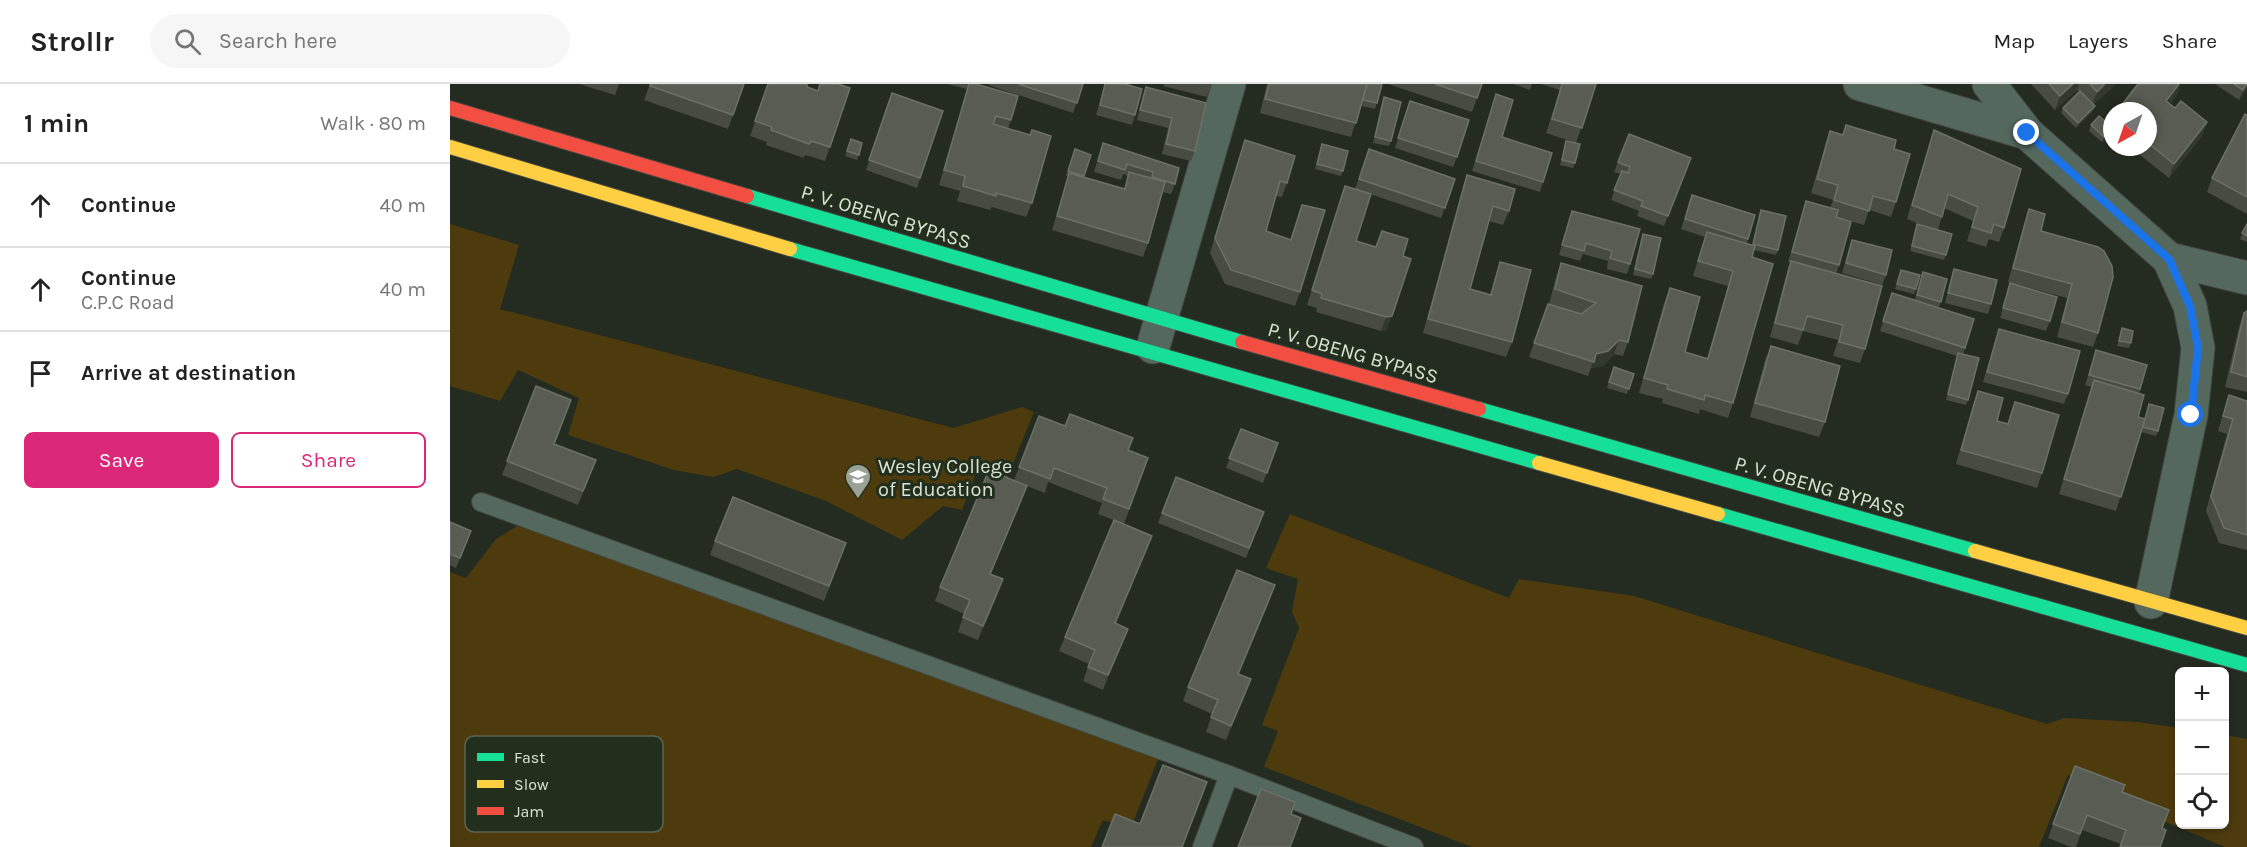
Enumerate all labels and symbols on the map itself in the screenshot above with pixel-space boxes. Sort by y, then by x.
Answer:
north arrow [2103,102,2157,156]
route end [2013,119,2039,145]
street label: P. V. OBENG BYPASS [798,180,974,254]
street label: P. V. OBENG BYPASS [1265,318,1441,388]
route start [2177,401,2203,427]
street label: P. V. OBENG BYPASS [1732,452,1908,522]
place label: Wesley College of Education [878,455,1012,501]
school or university icon: Wesley College of Education [843,462,873,500]
legend [465,736,663,832]
text: Fast [514,748,545,767]
text: Slow [514,775,549,794]
text: Jam [514,802,544,821]

